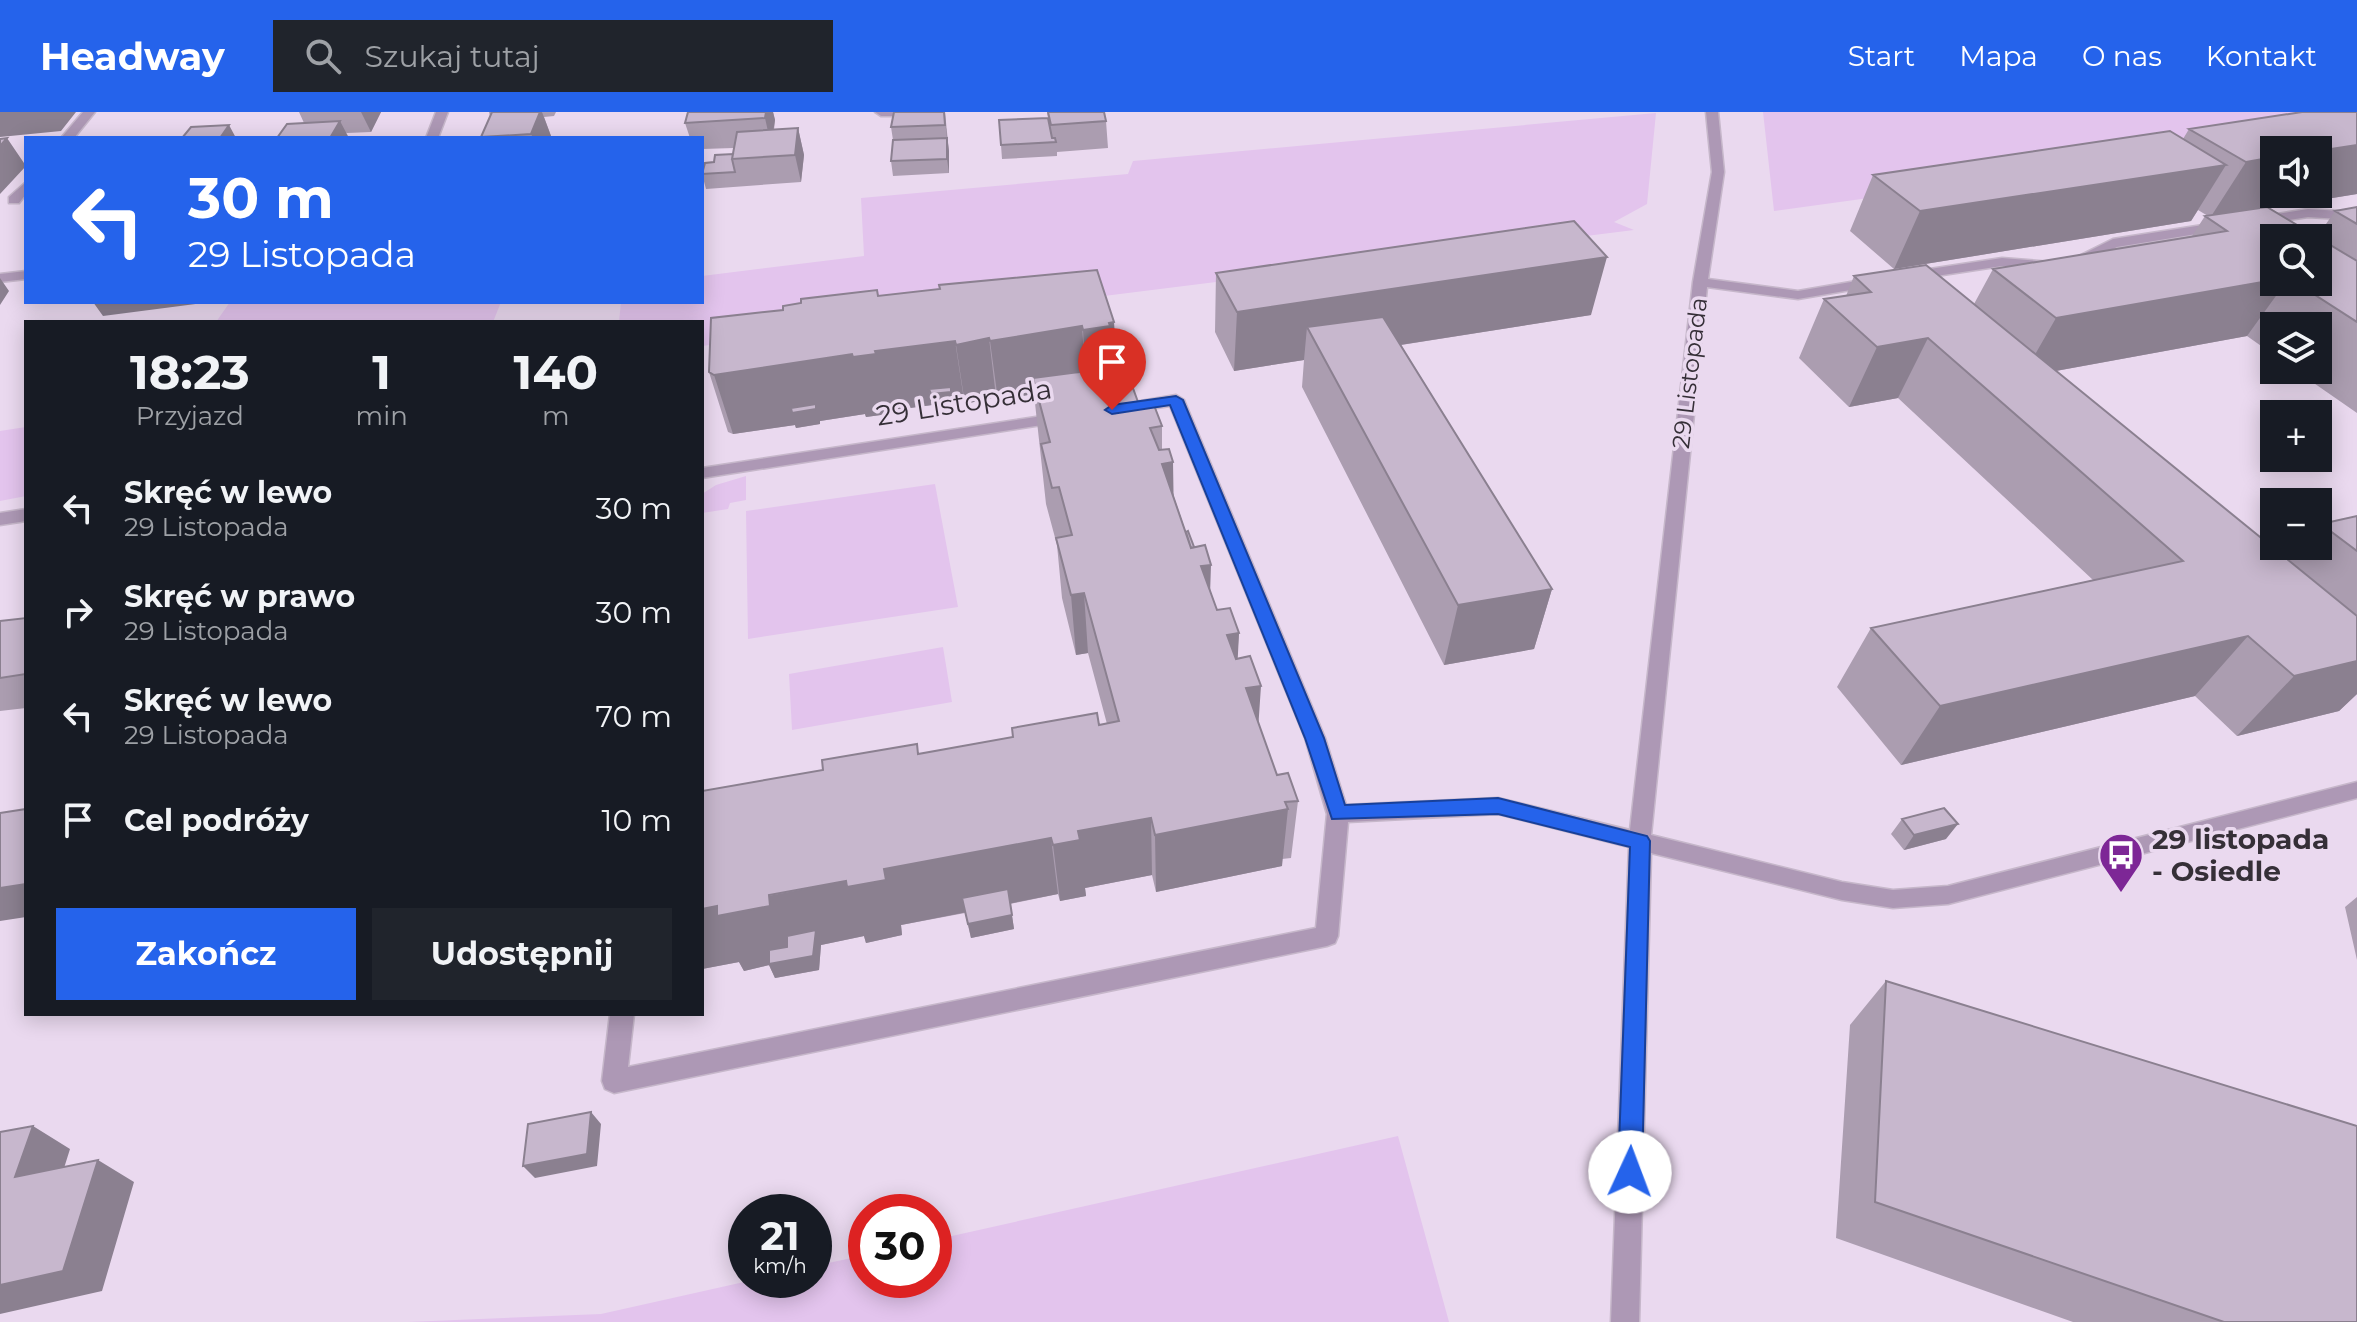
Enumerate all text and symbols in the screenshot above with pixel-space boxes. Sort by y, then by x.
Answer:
search box [273,20,833,92]
text: Headway [40,33,225,80]
icon: search [301,34,345,78]
text: Szukaj tutaj [365,38,540,75]
text: Start [1848,39,1915,73]
text: Mapa [1959,39,2038,73]
text: O nas [2082,39,2162,73]
text: Kontakt [2206,39,2317,73]
map controls [2260,136,2332,560]
button: sound [2260,136,2332,208]
text: 30 m [188,164,334,232]
icon: left [56,168,160,272]
button: search [2260,224,2332,296]
text: 29 Listopada [188,232,416,276]
street label: 29 Listopada [1666,296,1713,450]
button: layers [2260,312,2332,384]
pin [1078,328,1146,410]
icon: arrive [1090,340,1134,384]
text: 18:23 [130,343,250,401]
text: 1 [372,343,391,401]
text: 140 [514,343,598,401]
street label: 29 Listopada [874,371,1054,433]
text: Przyjazd [136,400,244,432]
text: min [356,400,408,432]
text: m [542,400,570,432]
button: + [2260,400,2332,472]
text: Skręć w lewo [124,474,332,511]
icon: left [56,486,100,530]
button: − [2260,488,2332,560]
text: 30 m [596,490,672,527]
text: 29 Listopada [124,511,289,543]
text: Skręć w prawo [124,578,355,615]
icon: right [56,590,100,634]
text: 30 m [596,594,672,631]
text: 29 Listopada [124,615,289,647]
text: Skręć w lewo [124,682,332,719]
icon: left [56,694,100,738]
text: 70 m [595,698,672,735]
text: 29 Listopada [124,719,289,751]
icon: arrive [56,798,100,842]
text: Cel podróży [124,802,309,839]
text: 10 m [602,802,672,839]
place label: 29 listopada - Osiedle [2152,822,2329,888]
bus stop icon: 29 listopada - Osiedle [2097,831,2145,894]
button: Zakończ [56,908,356,1000]
button: Udostępnij [372,908,672,1000]
position arrow [1588,1130,1672,1214]
speed limit sign: 30 [848,1194,952,1298]
text: 21 [760,1211,800,1260]
text: km/h [753,1254,807,1278]

